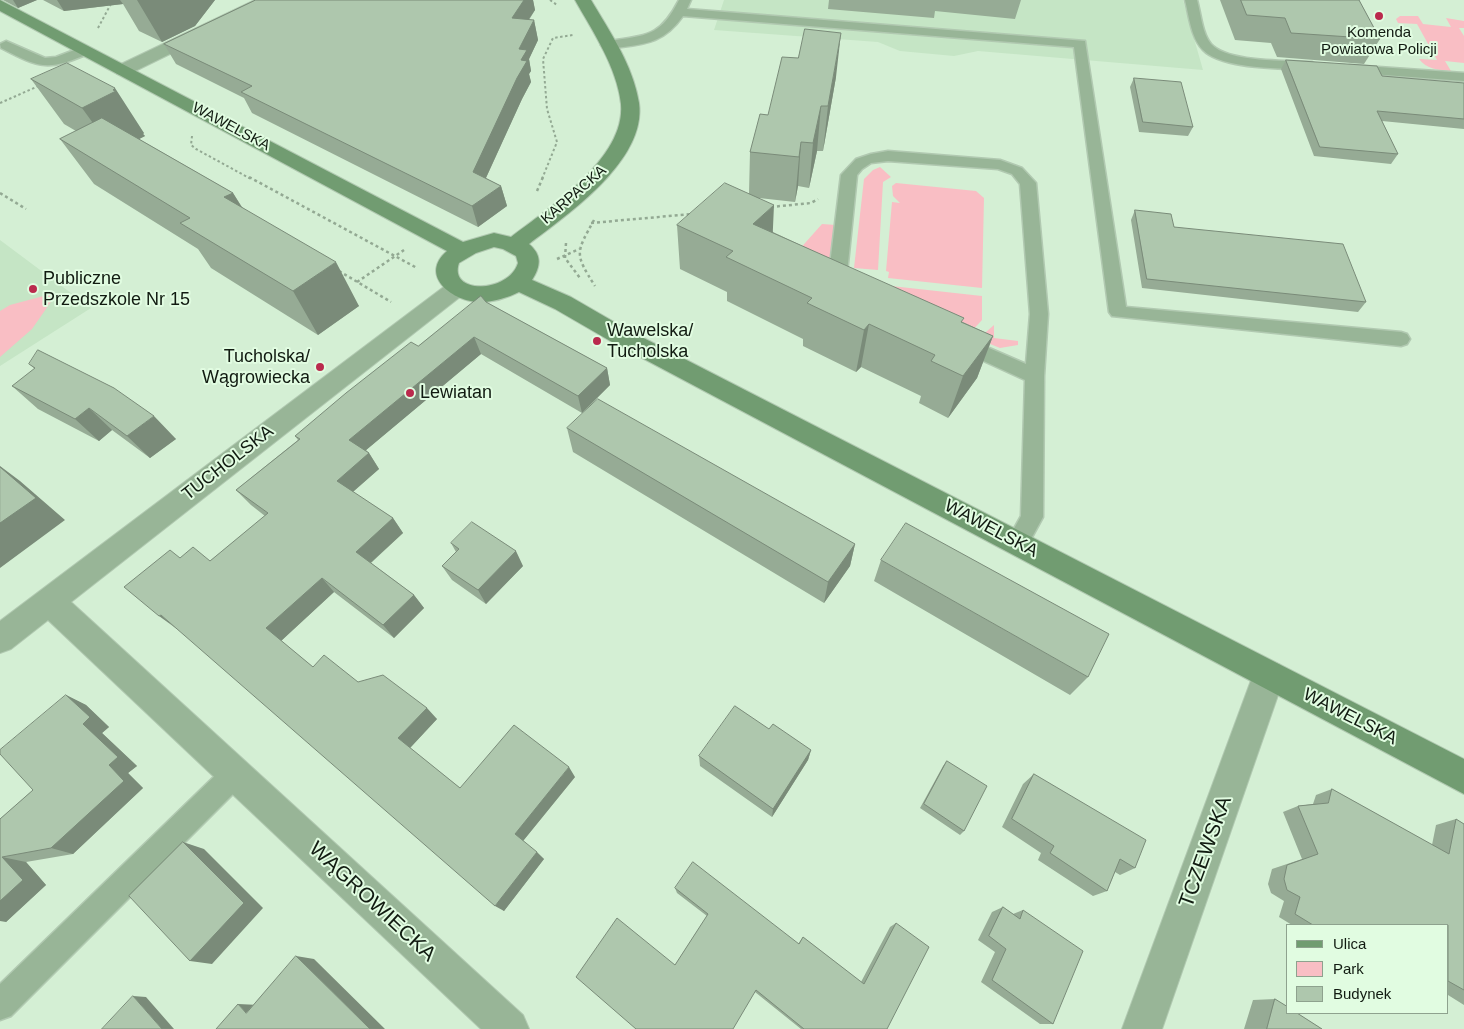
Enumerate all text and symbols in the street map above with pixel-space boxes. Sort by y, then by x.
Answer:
marker: Komenda Powiatowa Policji [1373,10,1385,22]
place label: Komenda Powiatowa Policji [1321,24,1437,59]
street label: WAWELSKA [189,99,273,155]
street label: KARPACKA [538,162,610,228]
place label: Publiczne Przedszkole Nr 15 [43,268,190,310]
marker: Publiczne Przedszkole Nr 15 [27,283,39,295]
place label: Wawelska/ Tucholska [607,320,693,362]
marker: Wawelska/ Tucholska [591,335,603,347]
place label: Tucholska/ Wągrowiecka [202,346,310,388]
marker: Tucholska/ Wągrowiecka [314,361,326,373]
place label: Lewiatan [420,382,492,404]
marker: Lewiatan [404,387,416,399]
street label: TUCHOLSKA [178,421,278,505]
street label: WAWELSKA [941,495,1041,563]
street label: WAWELSKA [1299,684,1401,750]
street label: TCZEWSKA [1174,793,1238,911]
street label: WĄGROWIECKA [303,837,441,967]
legend [1286,924,1449,1014]
text: Ulica [1333,935,1366,952]
text: Park [1333,960,1364,977]
text: Budynek [1333,985,1391,1002]

